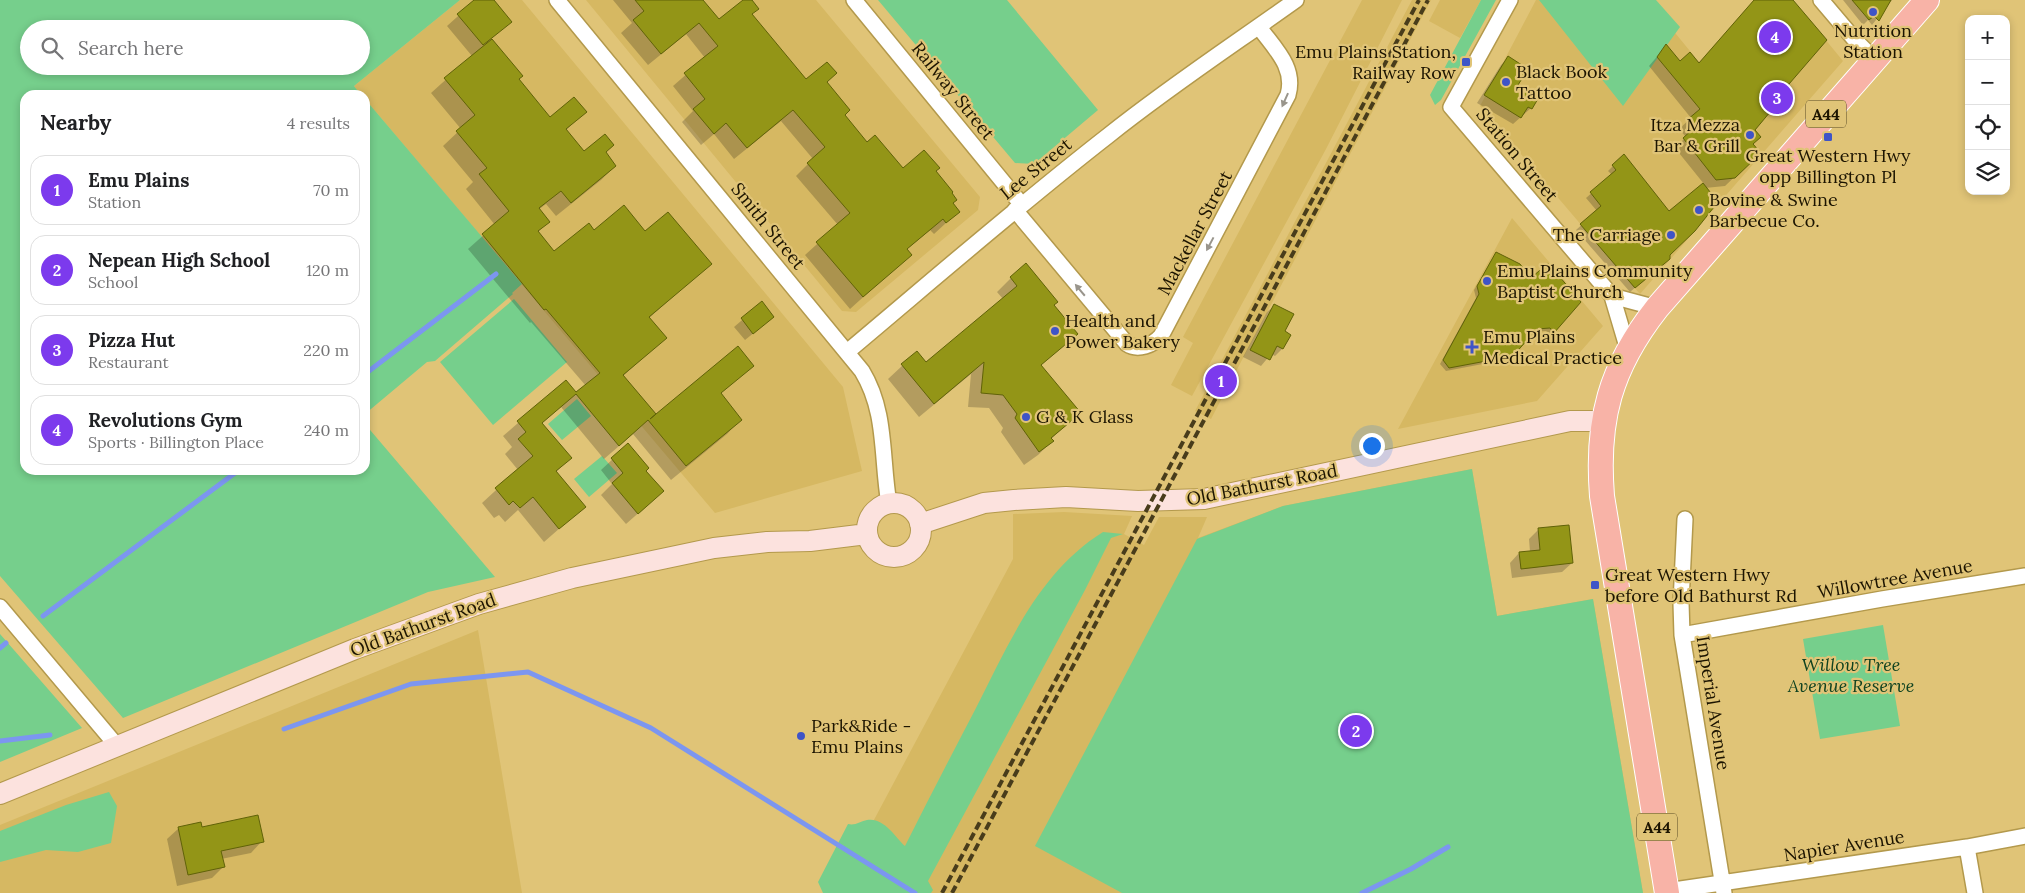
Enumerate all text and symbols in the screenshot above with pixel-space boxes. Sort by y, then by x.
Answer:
marker: Nutrition Station [1867,6,1879,18]
map controls [1965,15,2010,195]
button: + [1965,15,2010,60]
pin: 4 [1759,18,1791,56]
place label: Nutrition Station [1834,19,1912,63]
search box [20,20,370,75]
icon: search [38,34,66,62]
text: Search here [78,36,184,60]
street label: Railway Street [907,37,1000,144]
place label: Emu Plains Station, Railway Row [1295,40,1457,84]
marker: Emu Plains Station, Railway Row [1460,56,1472,68]
place label: Black Book Tattoo [1516,60,1607,104]
button: − [1965,60,2010,105]
marker: Black Book Tattoo [1500,76,1512,88]
pin: 3 [1761,79,1793,117]
one-way arrow [1281,93,1289,107]
road number: A44 [1806,100,1846,128]
street label: Station Street [1471,103,1563,206]
button: locate [1965,105,2010,150]
text: Nearby [40,109,111,136]
text: 4 results [287,113,350,133]
place label: Itza Mezza Bar & Grill [1650,113,1740,157]
marker: Itza Mezza Bar & Grill [1744,129,1756,141]
marker: Great Western Hwy opp Billington Pl [1822,131,1834,143]
street label: Lee Street [995,133,1076,204]
place label: Great Western Hwy opp Billington Pl [1745,144,1911,188]
button: layers [1965,150,2010,195]
street label: Mackellar Street [1152,167,1237,299]
text: Emu Plains [88,168,189,192]
street label: Smith Street [726,178,810,274]
text: 1 [54,180,60,200]
text: 70 m [313,180,349,200]
place label: Bovine & Swine Barbecue Co. [1709,188,1838,232]
text: Station [88,192,141,212]
marker: Bovine & Swine Barbecue Co. [1693,204,1705,216]
place label: The Carriage [1553,223,1661,246]
marker: The Carriage [1665,229,1677,241]
one-way arrow [1206,237,1215,251]
text: Nepean High School [88,248,270,272]
place label: Emu Plains Community Baptist Church [1497,259,1693,303]
text: 2 [53,260,61,280]
text: 120 m [306,260,349,280]
text: School [88,272,138,292]
marker: Emu Plains Community Baptist Church [1481,275,1493,287]
one-way arrow [1075,283,1086,296]
place label: Health and Power Bakery [1065,309,1180,353]
marker: Health and Power Bakery [1049,325,1061,337]
place label: Emu Plains Medical Practice [1483,325,1622,369]
text: Pizza Hut [88,328,175,352]
text: 3 [53,340,61,360]
text: 220 m [303,340,349,360]
marker: Emu Plains Medical Practice [1465,340,1479,354]
text: Restaurant [88,352,169,372]
pin: 1 [1205,362,1237,400]
place label: G & K Glass [1036,405,1133,428]
text: Revolutions Gym [88,408,243,432]
marker: G & K Glass [1020,411,1032,423]
text: 4 [53,420,61,440]
text: 240 m [304,420,349,440]
text: Sports · Billington Place [88,432,264,452]
your location [1359,433,1385,459]
street label: Old Bathurst Road [1185,459,1339,510]
street label: Willowtree Avenue [1816,554,1975,603]
place label: Great Western Hwy before Old Bathurst Rd [1605,563,1797,607]
marker: Great Western Hwy before Old Bathurst Rd [1589,579,1601,591]
street label: Old Bathurst Road [347,587,499,662]
street label: Imperial Avenue [1692,634,1735,772]
park label: Willow Tree Avenue Reserve [1787,653,1914,697]
pin: 2 [1340,712,1372,750]
place label: Park&Ride - Emu Plains [811,714,911,758]
marker: Park&Ride - Emu Plains [795,730,807,742]
road number: A44 [1637,814,1677,840]
street label: Napier Avenue [1782,825,1906,866]

